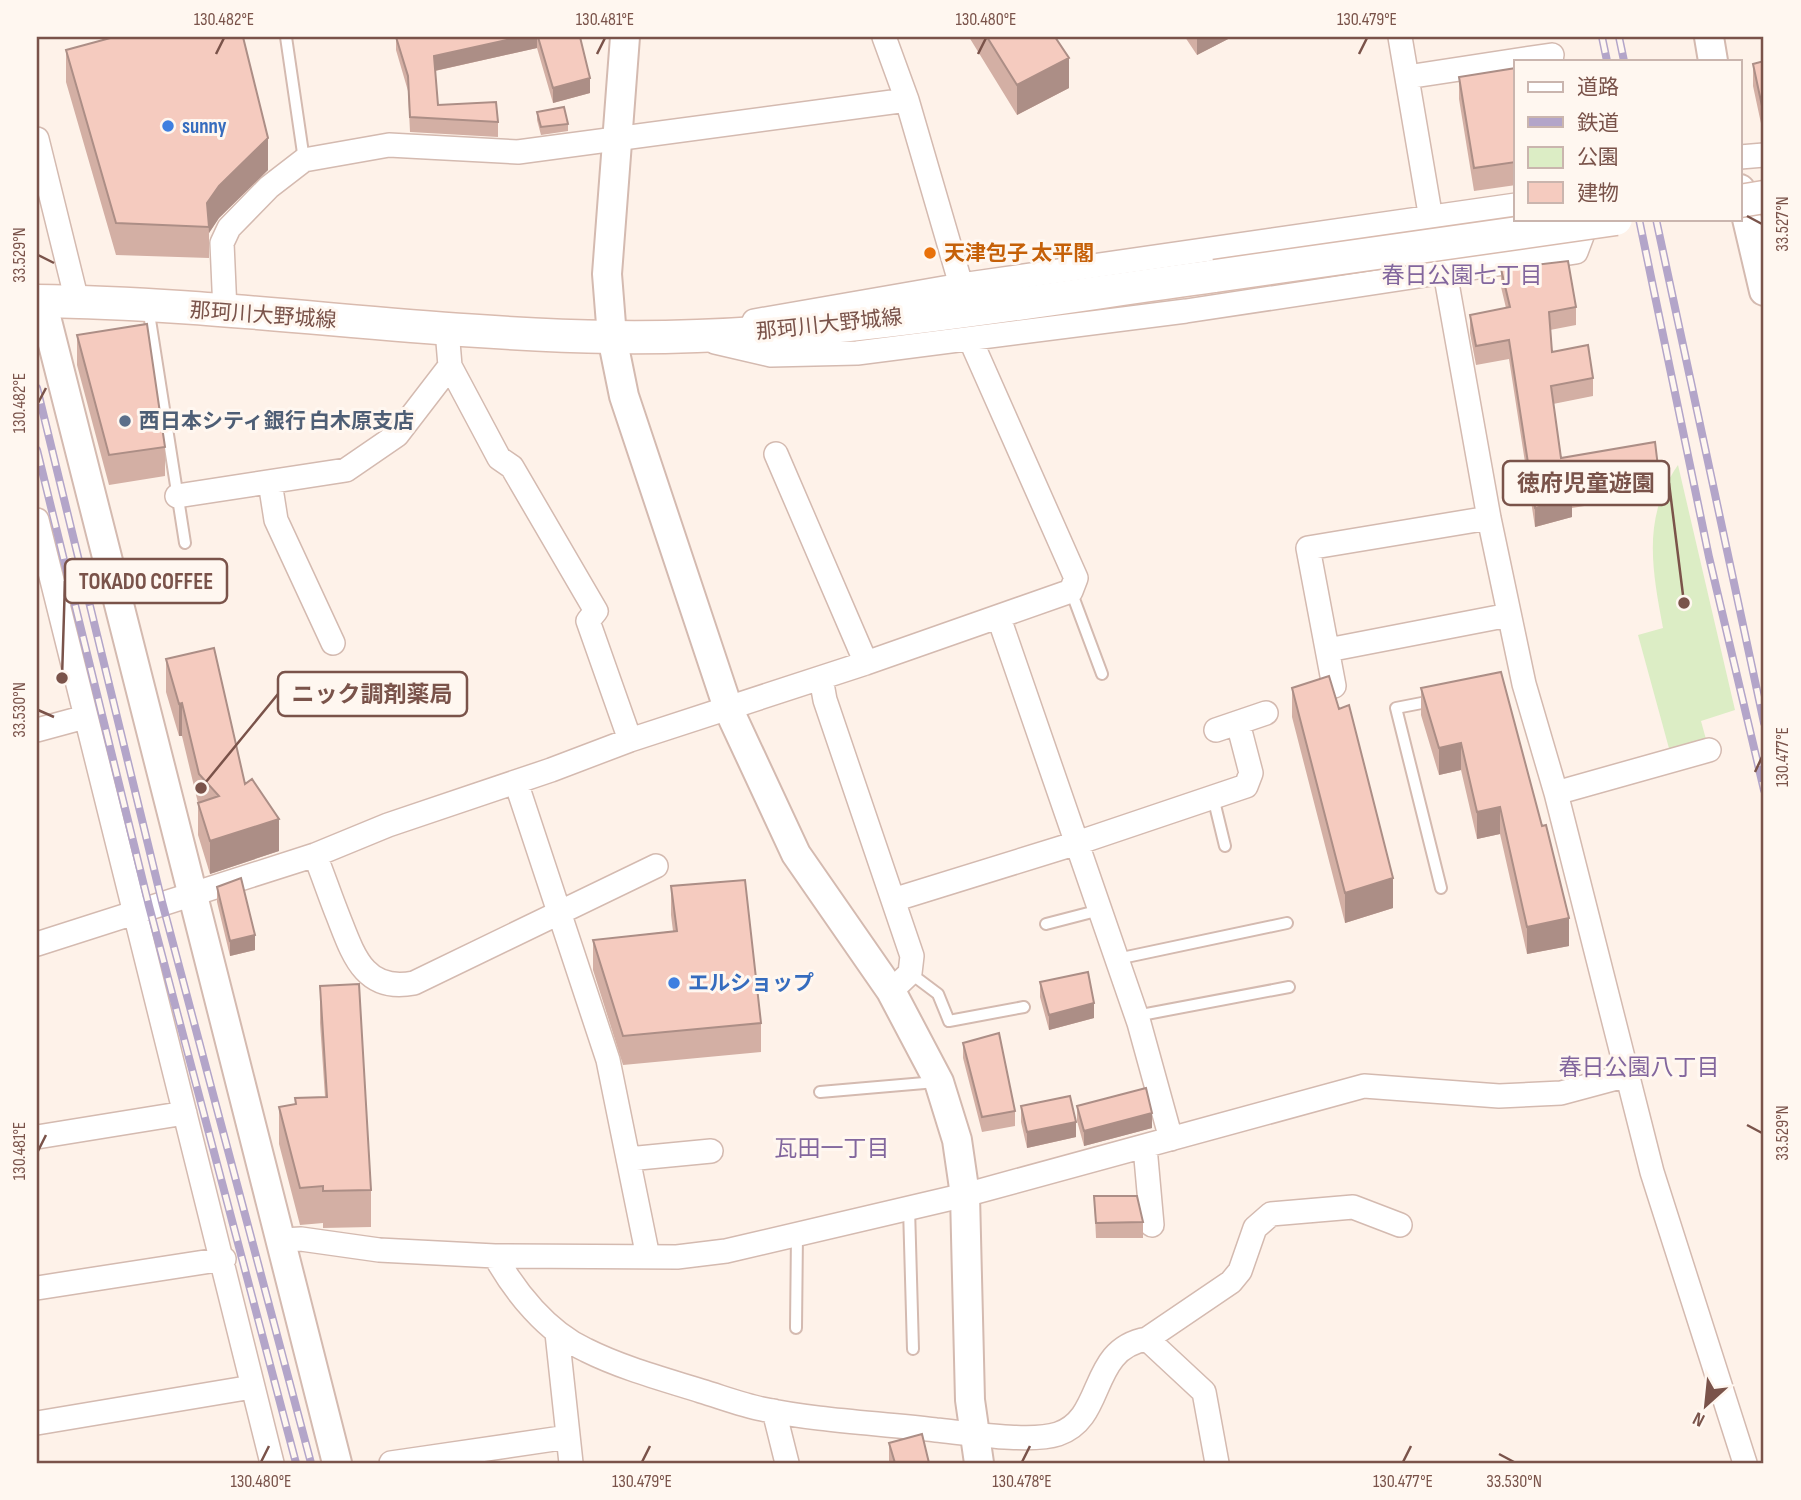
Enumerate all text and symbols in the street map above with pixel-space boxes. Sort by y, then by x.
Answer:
text: 130.482°E [194,9,254,30]
text: 130.481°E [576,9,634,30]
text: 130.480°E [956,9,1016,30]
text: 130.479°E [1337,9,1397,30]
legend [1514,60,1742,220]
text: 道路 [1577,75,1619,100]
text: 鉄道 [1577,111,1619,136]
place label: sunny [182,114,227,139]
marker: sunny [160,118,176,134]
text: 公園 [1577,145,1619,170]
text: 建物 [1577,181,1619,206]
text: 33.527°N [1772,196,1793,252]
text: 33.529°N [9,227,30,283]
place label: 天津包子 太平閣 [944,241,1094,266]
marker: 天津包子 太平閣 [922,245,938,261]
district label: 春日公園七丁目 [1382,262,1543,290]
street label: 那珂川大野城線 [189,298,337,333]
street label: 那珂川大野城線 [755,304,903,345]
text: 130.482°E [9,373,30,433]
place label: 西日本シティ銀行 白木原支店 [139,409,414,434]
marker: 西日本シティ銀行 白木原支店 [117,413,133,429]
callout: 徳府児童遊園 [1503,461,1669,505]
text: 徳府児童遊園 [1517,470,1655,498]
callout: TOKADO COFFEE [65,559,227,603]
text: TOKADO COFFEE [79,568,213,596]
callout: ニック調剤薬局 [278,672,467,716]
text: ニック調剤薬局 [292,681,453,709]
text: 33.530°N [9,682,30,738]
text: 130.477°E [1772,727,1793,787]
place label: エルショップ [688,971,814,996]
marker: エルショップ [666,975,682,991]
district label: 春日公園八丁目 [1559,1054,1720,1082]
text: 33.529°N [1772,1105,1793,1161]
text: 130.481°E [9,1122,30,1180]
district label: 瓦田一丁目 [775,1135,890,1163]
north arrow [1672,1370,1742,1440]
text: N [1689,1406,1709,1431]
text: 130.480°E [231,1471,291,1492]
text: 130.479°E [612,1471,672,1492]
text: 130.478°E [992,1471,1052,1492]
text: 130.477°E [1373,1471,1433,1492]
text: 33.530°N [1486,1471,1542,1492]

